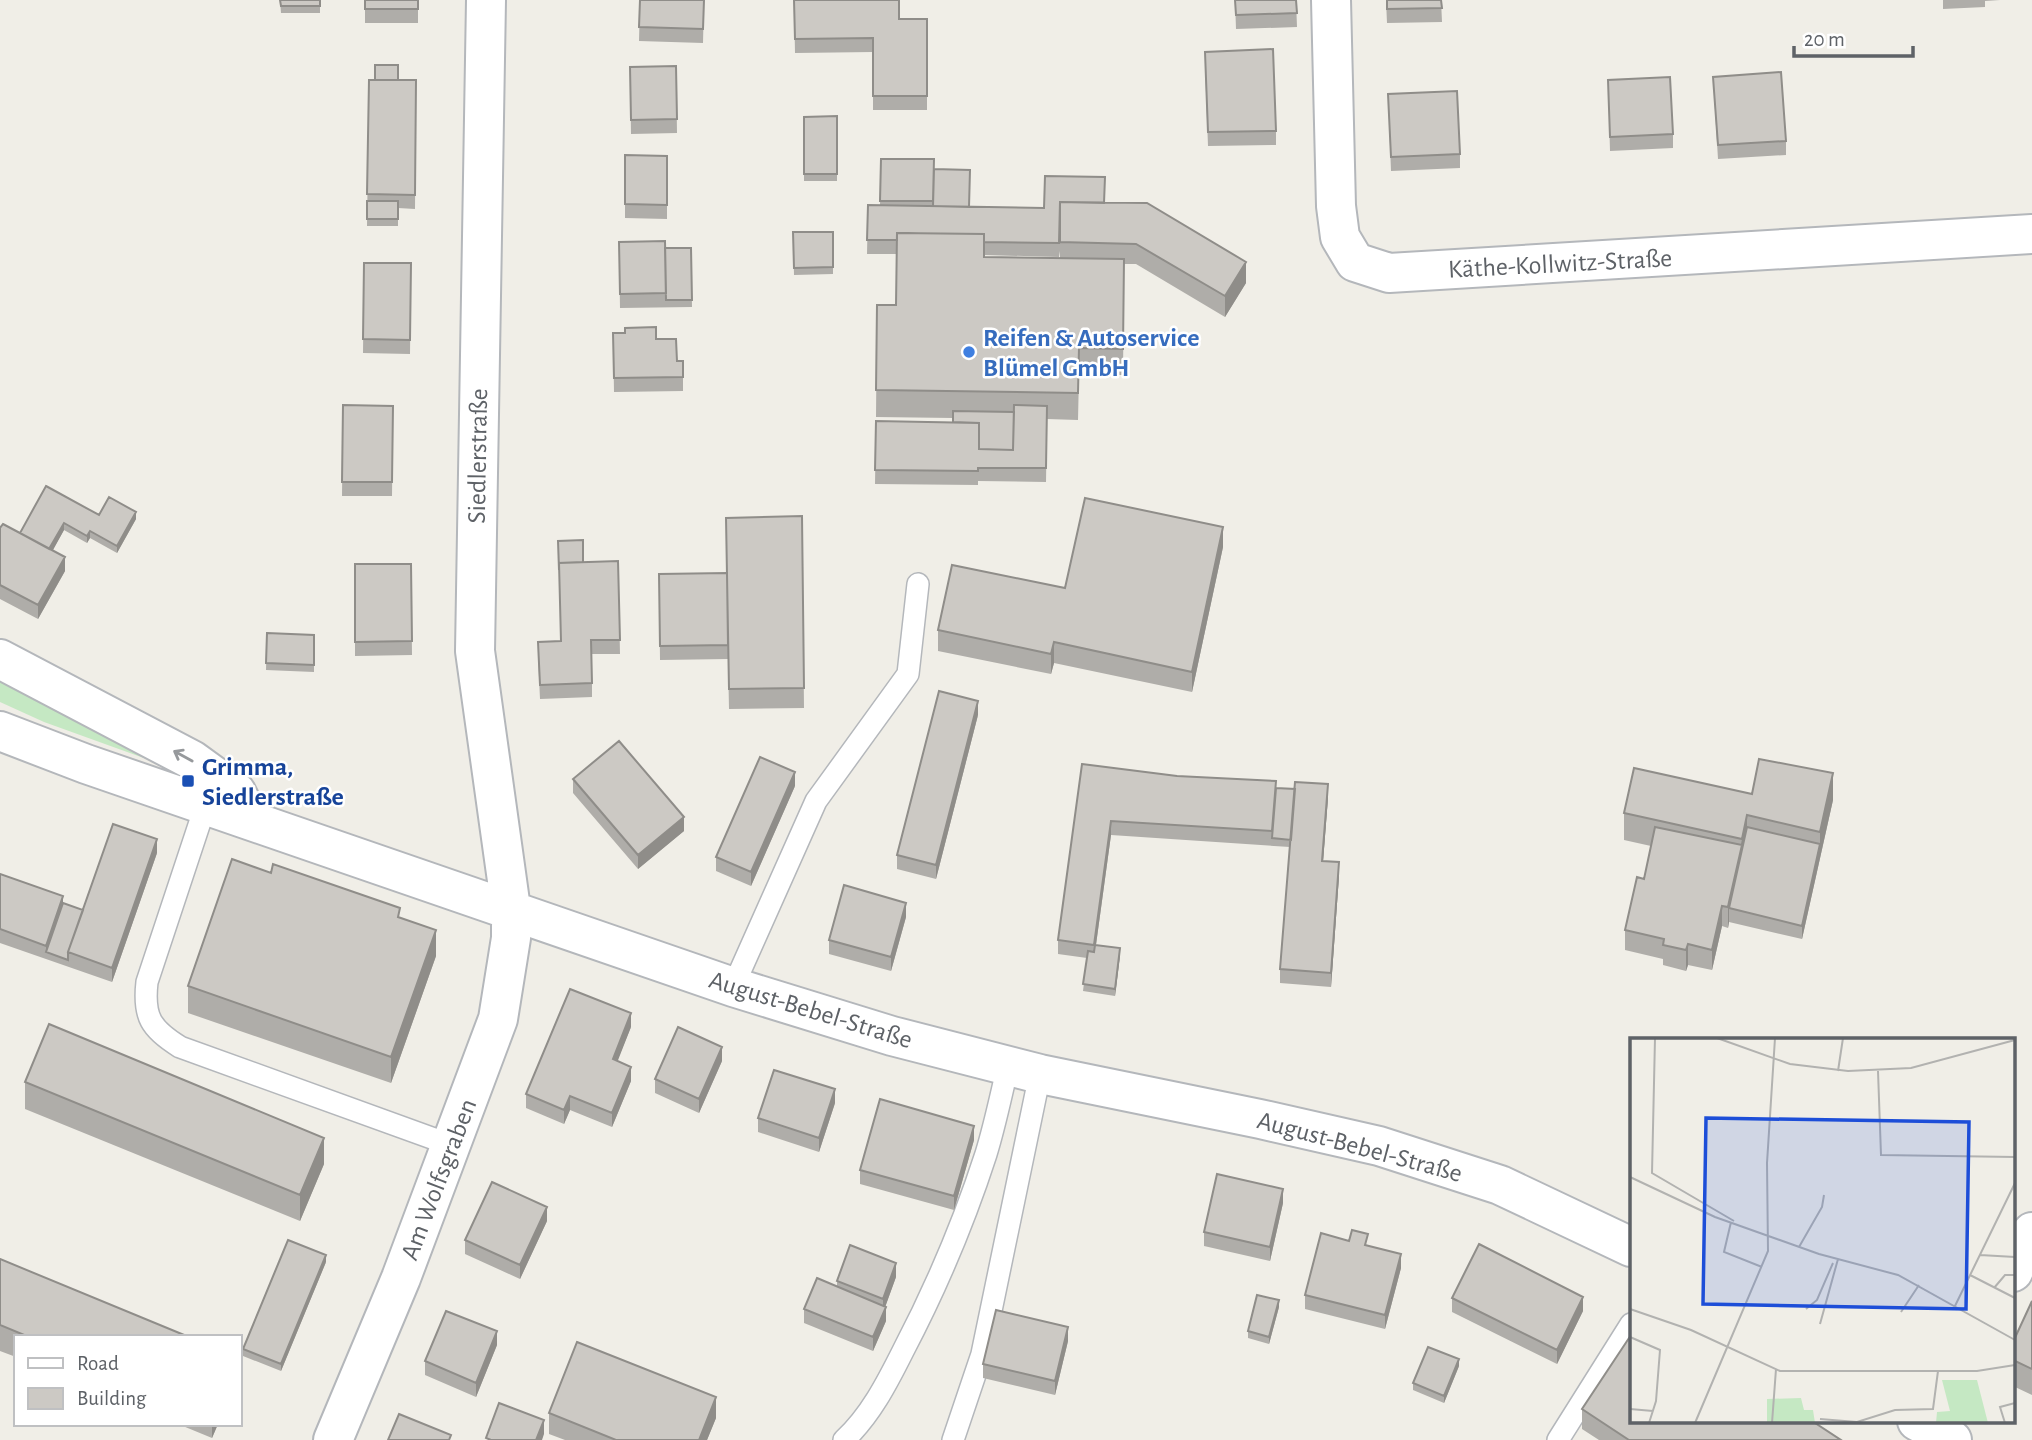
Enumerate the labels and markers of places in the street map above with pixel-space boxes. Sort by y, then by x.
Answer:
place label: Reifen & Autoservice Blümel GmbH [983,325,1199,381]
marker: Reifen & Autoservice Blümel GmbH [961,344,977,360]
place label: Grimma, Siedlerstraße [202,754,344,810]
marker: Grimma, Siedlerstraße [180,773,196,789]

